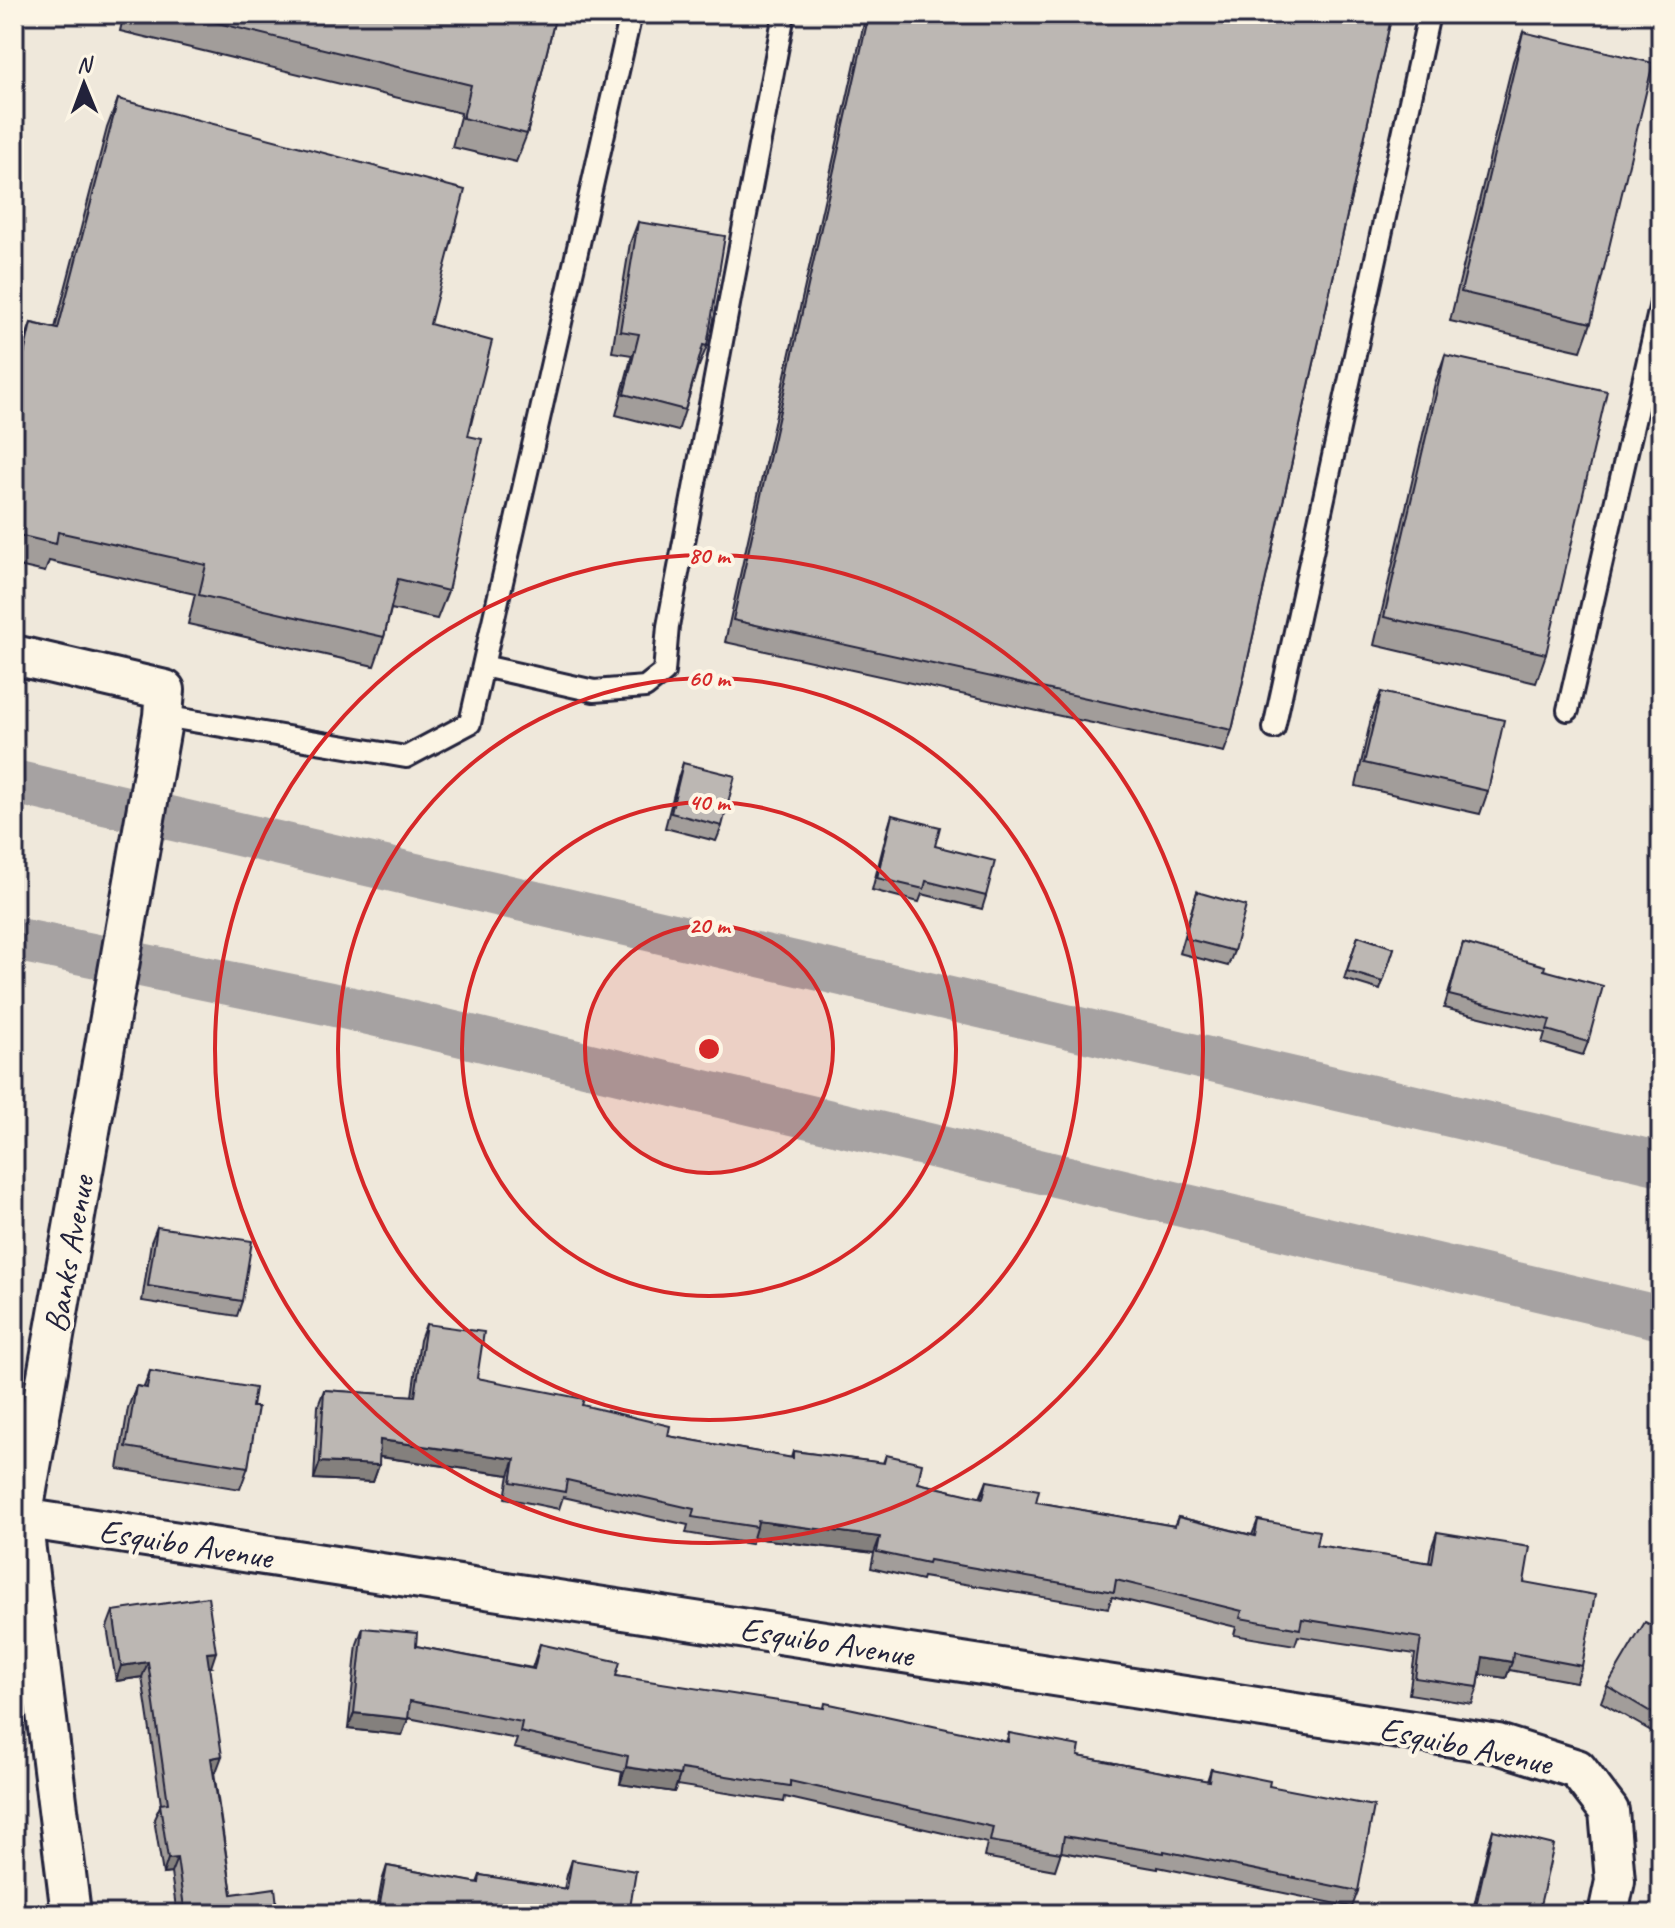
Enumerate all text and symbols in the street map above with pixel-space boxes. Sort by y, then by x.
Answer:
north arrow [44,44,124,124]
text: N [77,51,94,79]
text: 80 m [688,540,732,570]
text: 60 m [688,663,732,693]
text: 40 m [688,787,732,817]
text: 20 m [688,910,732,940]
centre of rings [695,1035,723,1063]
street label: Banks Avenue [34,1171,104,1336]
street label: Esquibo Avenue [96,1509,277,1579]
street label: Esquibo Avenue [737,1607,918,1677]
street label: Esquibo Avenue [1376,1706,1558,1785]

